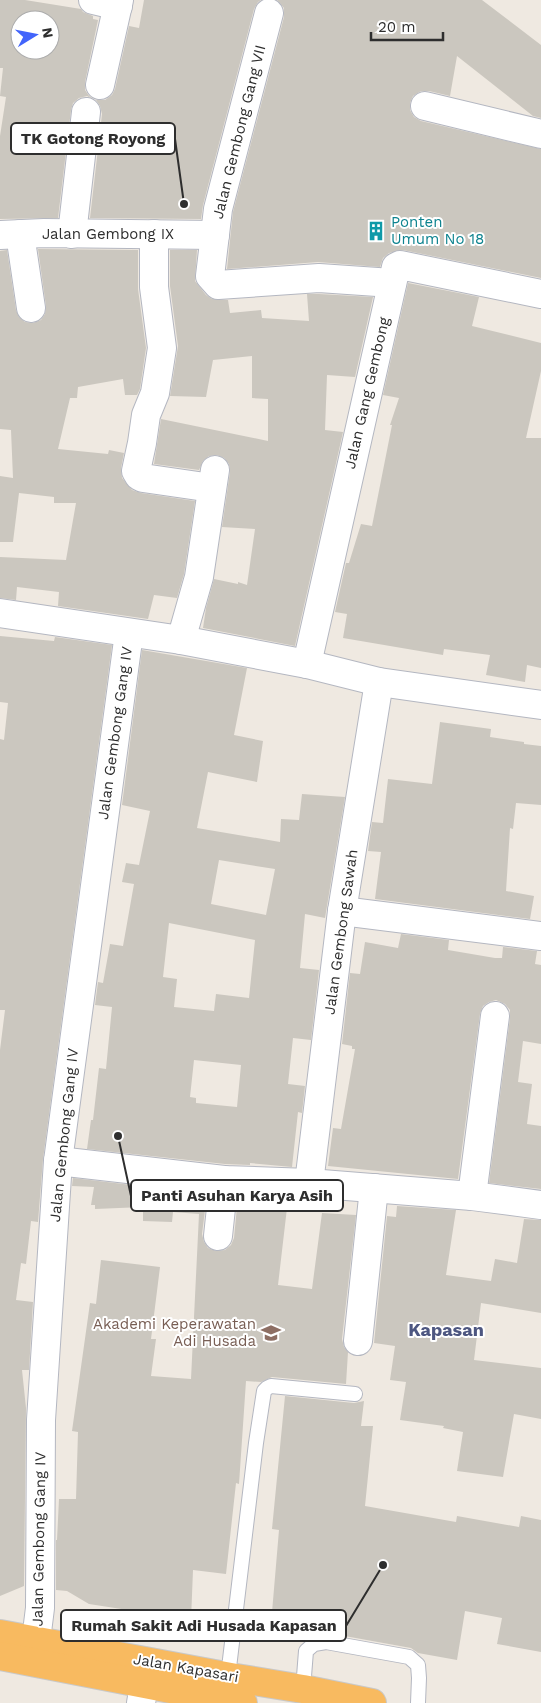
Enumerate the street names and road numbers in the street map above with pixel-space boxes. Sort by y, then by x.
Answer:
street label: Jalan Gembong Gang VII [209,43,269,221]
street label: Jalan Gembong IX [42,225,174,243]
street label: Jalan Gang Gembong [341,315,393,471]
street label: Jalan Gembong Gang IV [94,645,136,821]
street label: Jalan Gembong Sawah [320,848,362,1016]
street label: Jalan Gembong Gang IV [46,1047,82,1223]
street label: Jalan Gembong Gang IV [28,1451,50,1626]
street label: Jalan Kapasari [132,1650,240,1686]

